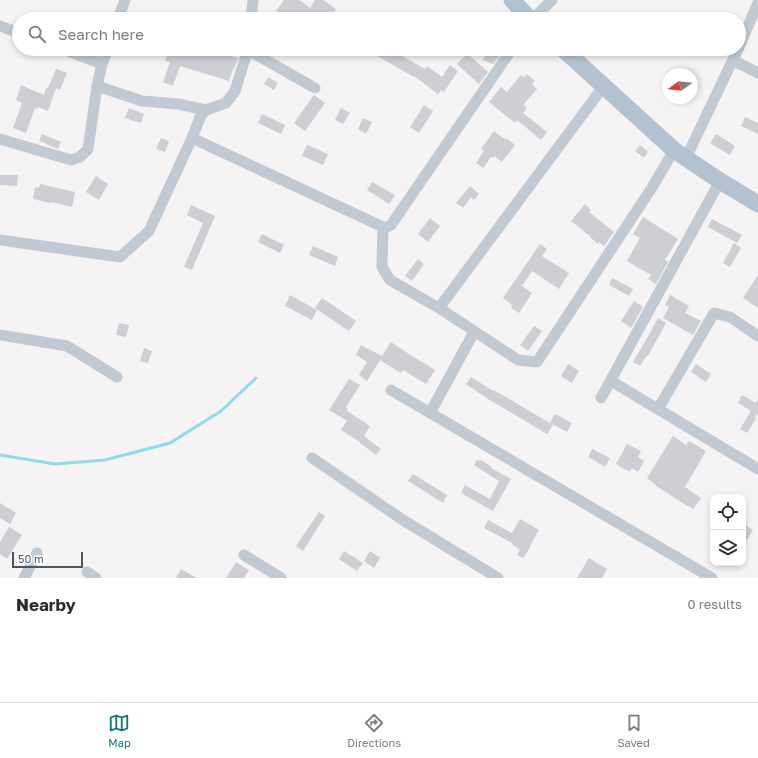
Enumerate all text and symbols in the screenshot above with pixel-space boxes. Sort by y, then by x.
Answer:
search box [12,12,746,56]
icon: search [26,23,48,45]
text: Search here [58,25,144,43]
north arrow [662,68,698,104]
map controls [710,494,746,566]
button: locate [710,494,746,530]
button: layers [710,530,746,566]
scale bar [12,550,83,569]
text: 50 m [18,552,44,565]
text: Nearby [16,594,76,615]
text: 0 results [687,596,742,612]
tab: Map [108,712,131,749]
tab: Directions [347,712,401,749]
tab: Saved [618,712,650,749]

